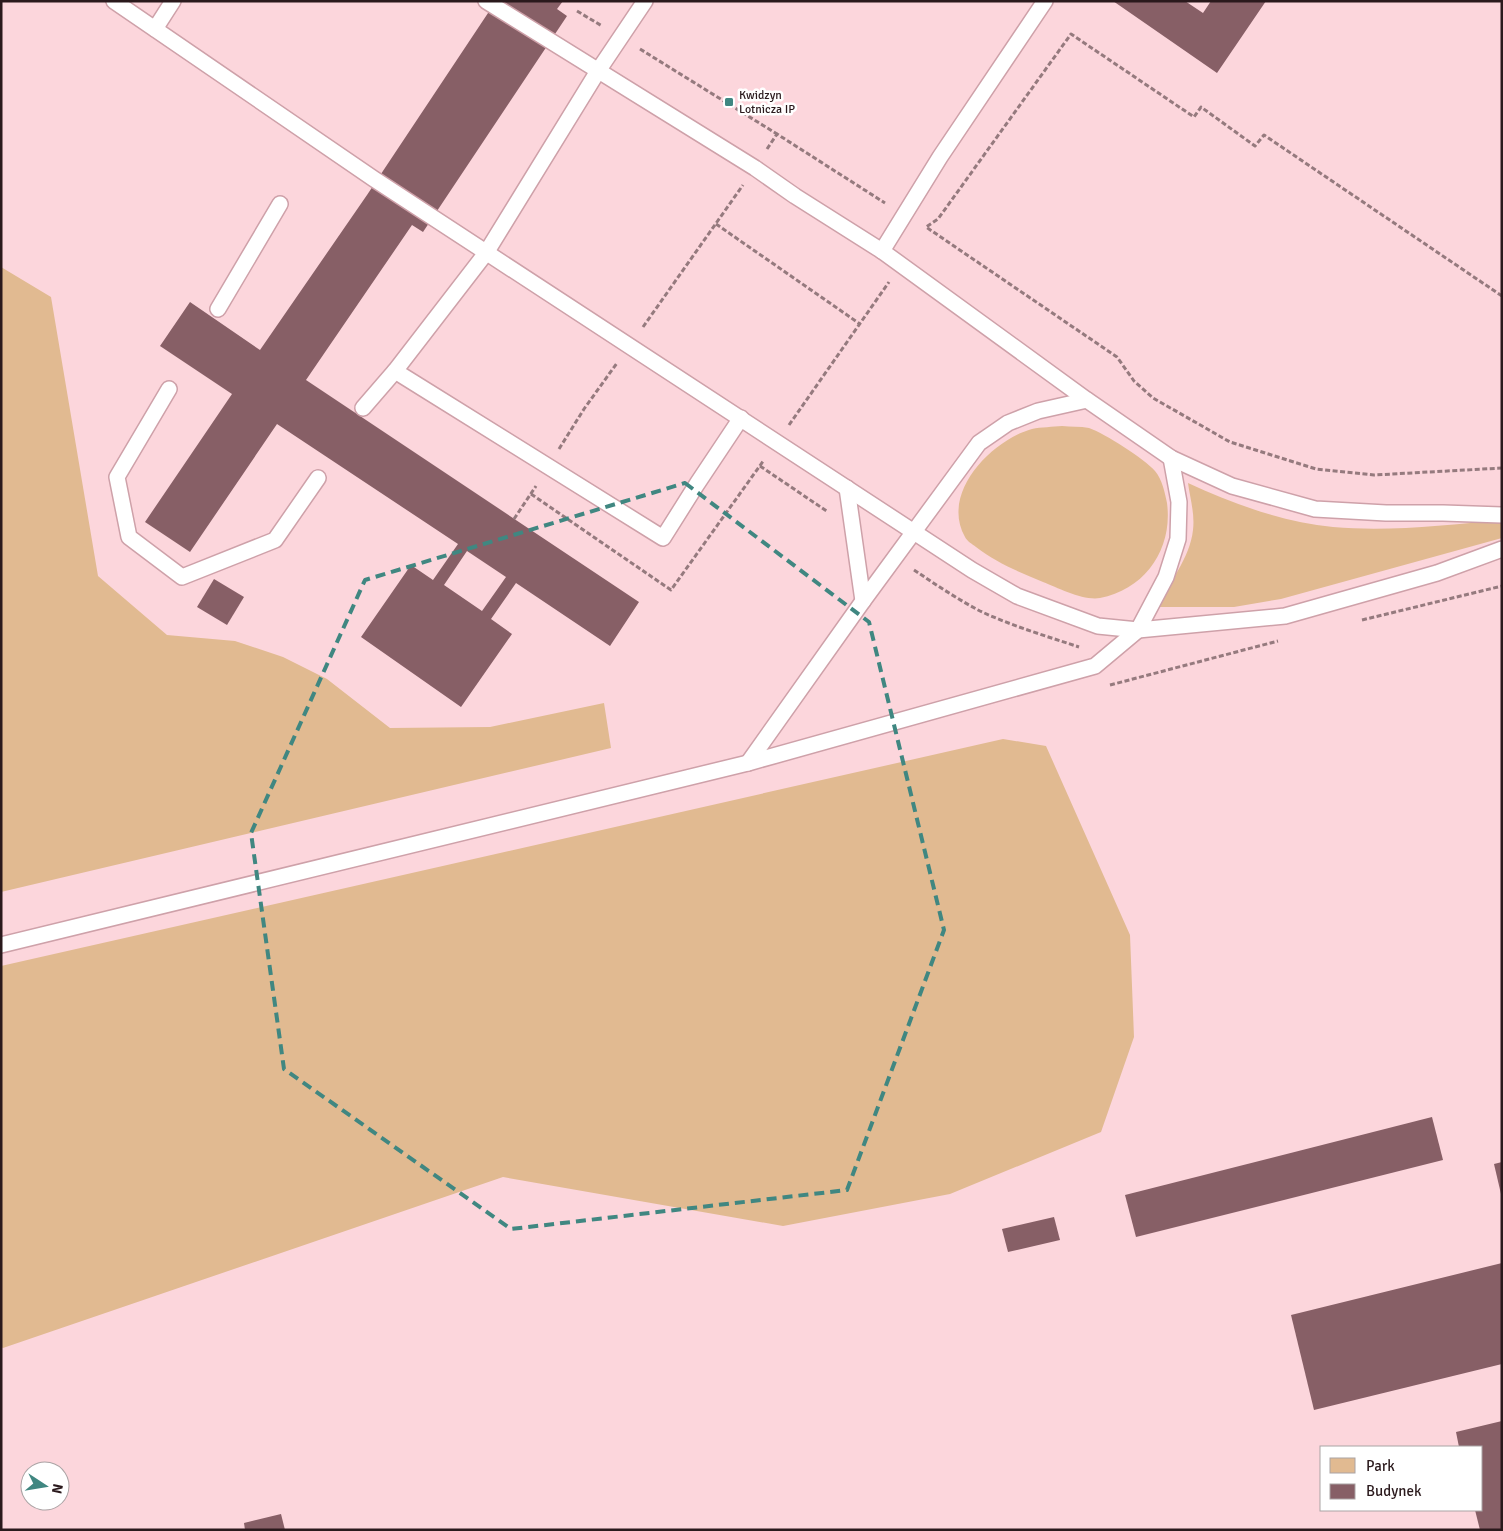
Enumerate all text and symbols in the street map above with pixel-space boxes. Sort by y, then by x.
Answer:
place label: Kwidzyn Lotnicza IP [739,88,795,117]
marker: Kwidzyn Lotnicza IP [723,96,735,108]
legend [1320,1446,1483,1511]
text: Park [1366,1457,1395,1475]
north arrow [20,1461,70,1511]
text: N [48,1482,67,1495]
text: Budynek [1366,1482,1422,1500]

